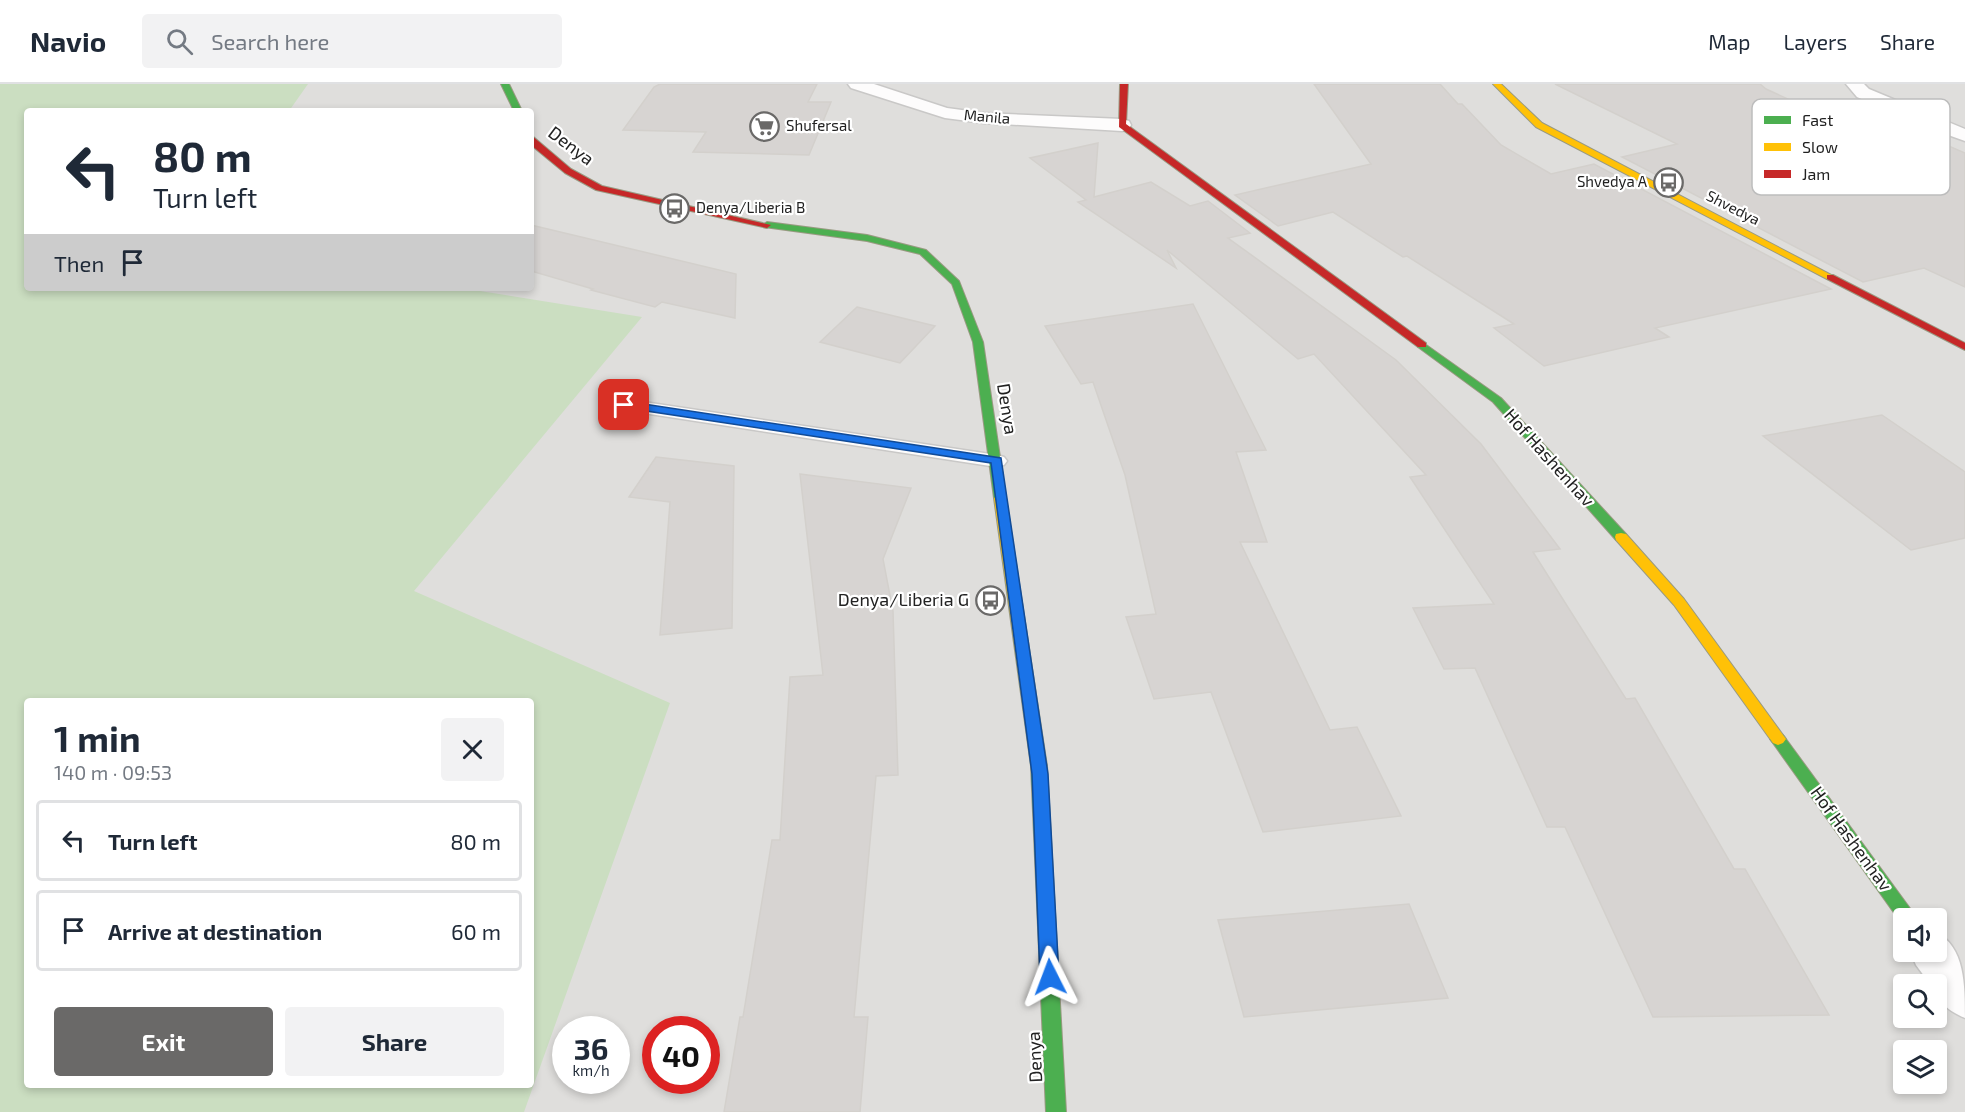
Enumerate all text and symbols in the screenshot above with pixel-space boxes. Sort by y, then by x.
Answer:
search box [142,14,562,68]
text: Navio [30,24,106,58]
icon: search [163,25,196,58]
text: Search here [211,28,329,54]
text: Map [1708,29,1750,54]
text: Layers [1783,29,1847,54]
text: Share [1880,29,1935,54]
legend [1752,99,1950,195]
street label: Manila [963,105,1011,127]
supermarket icon: Shufersal [749,110,781,142]
text: Fast [1802,110,1833,129]
place label: Shufersal [786,116,852,134]
street label: Denya [544,121,599,169]
text: 80 m [153,130,252,180]
icon: left [54,132,132,210]
text: Slow [1802,137,1838,156]
text: Jam [1802,164,1830,183]
bus stop icon: Shvedya A [1652,166,1684,198]
place label: Shvedya A [1577,172,1648,190]
text: Turn left [153,181,257,213]
street label: Shvedya [1704,186,1763,228]
bus stop icon: Denya/Liberia B [659,192,691,224]
place label: Denya/Liberia B [696,198,805,216]
icon: arrive [116,246,149,279]
text: Then [54,250,104,276]
pin [598,379,649,430]
street label: Denya [993,382,1023,436]
icon: arrive [607,388,640,421]
street label: Hof Hashenhav [1500,404,1600,511]
bus stop icon: Denya/Liberia G [974,584,1006,616]
place label: Denya/Liberia G [838,588,969,610]
text: 1 min [54,716,141,759]
button: close [441,718,504,781]
text: 140 m · 09:53 [54,760,172,784]
street label: Hof Hashenhav [1806,782,1897,896]
icon: left [57,824,90,857]
text: Turn left [108,828,197,854]
text: 80 m [450,828,501,854]
map controls [1893,908,1947,1094]
button: sound [1893,908,1947,962]
icon: arrive [57,914,90,947]
text: Arrive at destination [108,918,322,944]
text: 60 m [451,918,501,944]
position arrow [1018,945,1082,1009]
button: search [1893,974,1947,1028]
button: Exit [54,1007,273,1076]
button: Share [285,1007,504,1076]
speed limit sign: 40 [642,1016,720,1094]
text: 36 [574,1030,608,1066]
street label: Denya [1022,1031,1046,1083]
button: layers [1893,1040,1947,1094]
text: km/h [572,1061,610,1079]

